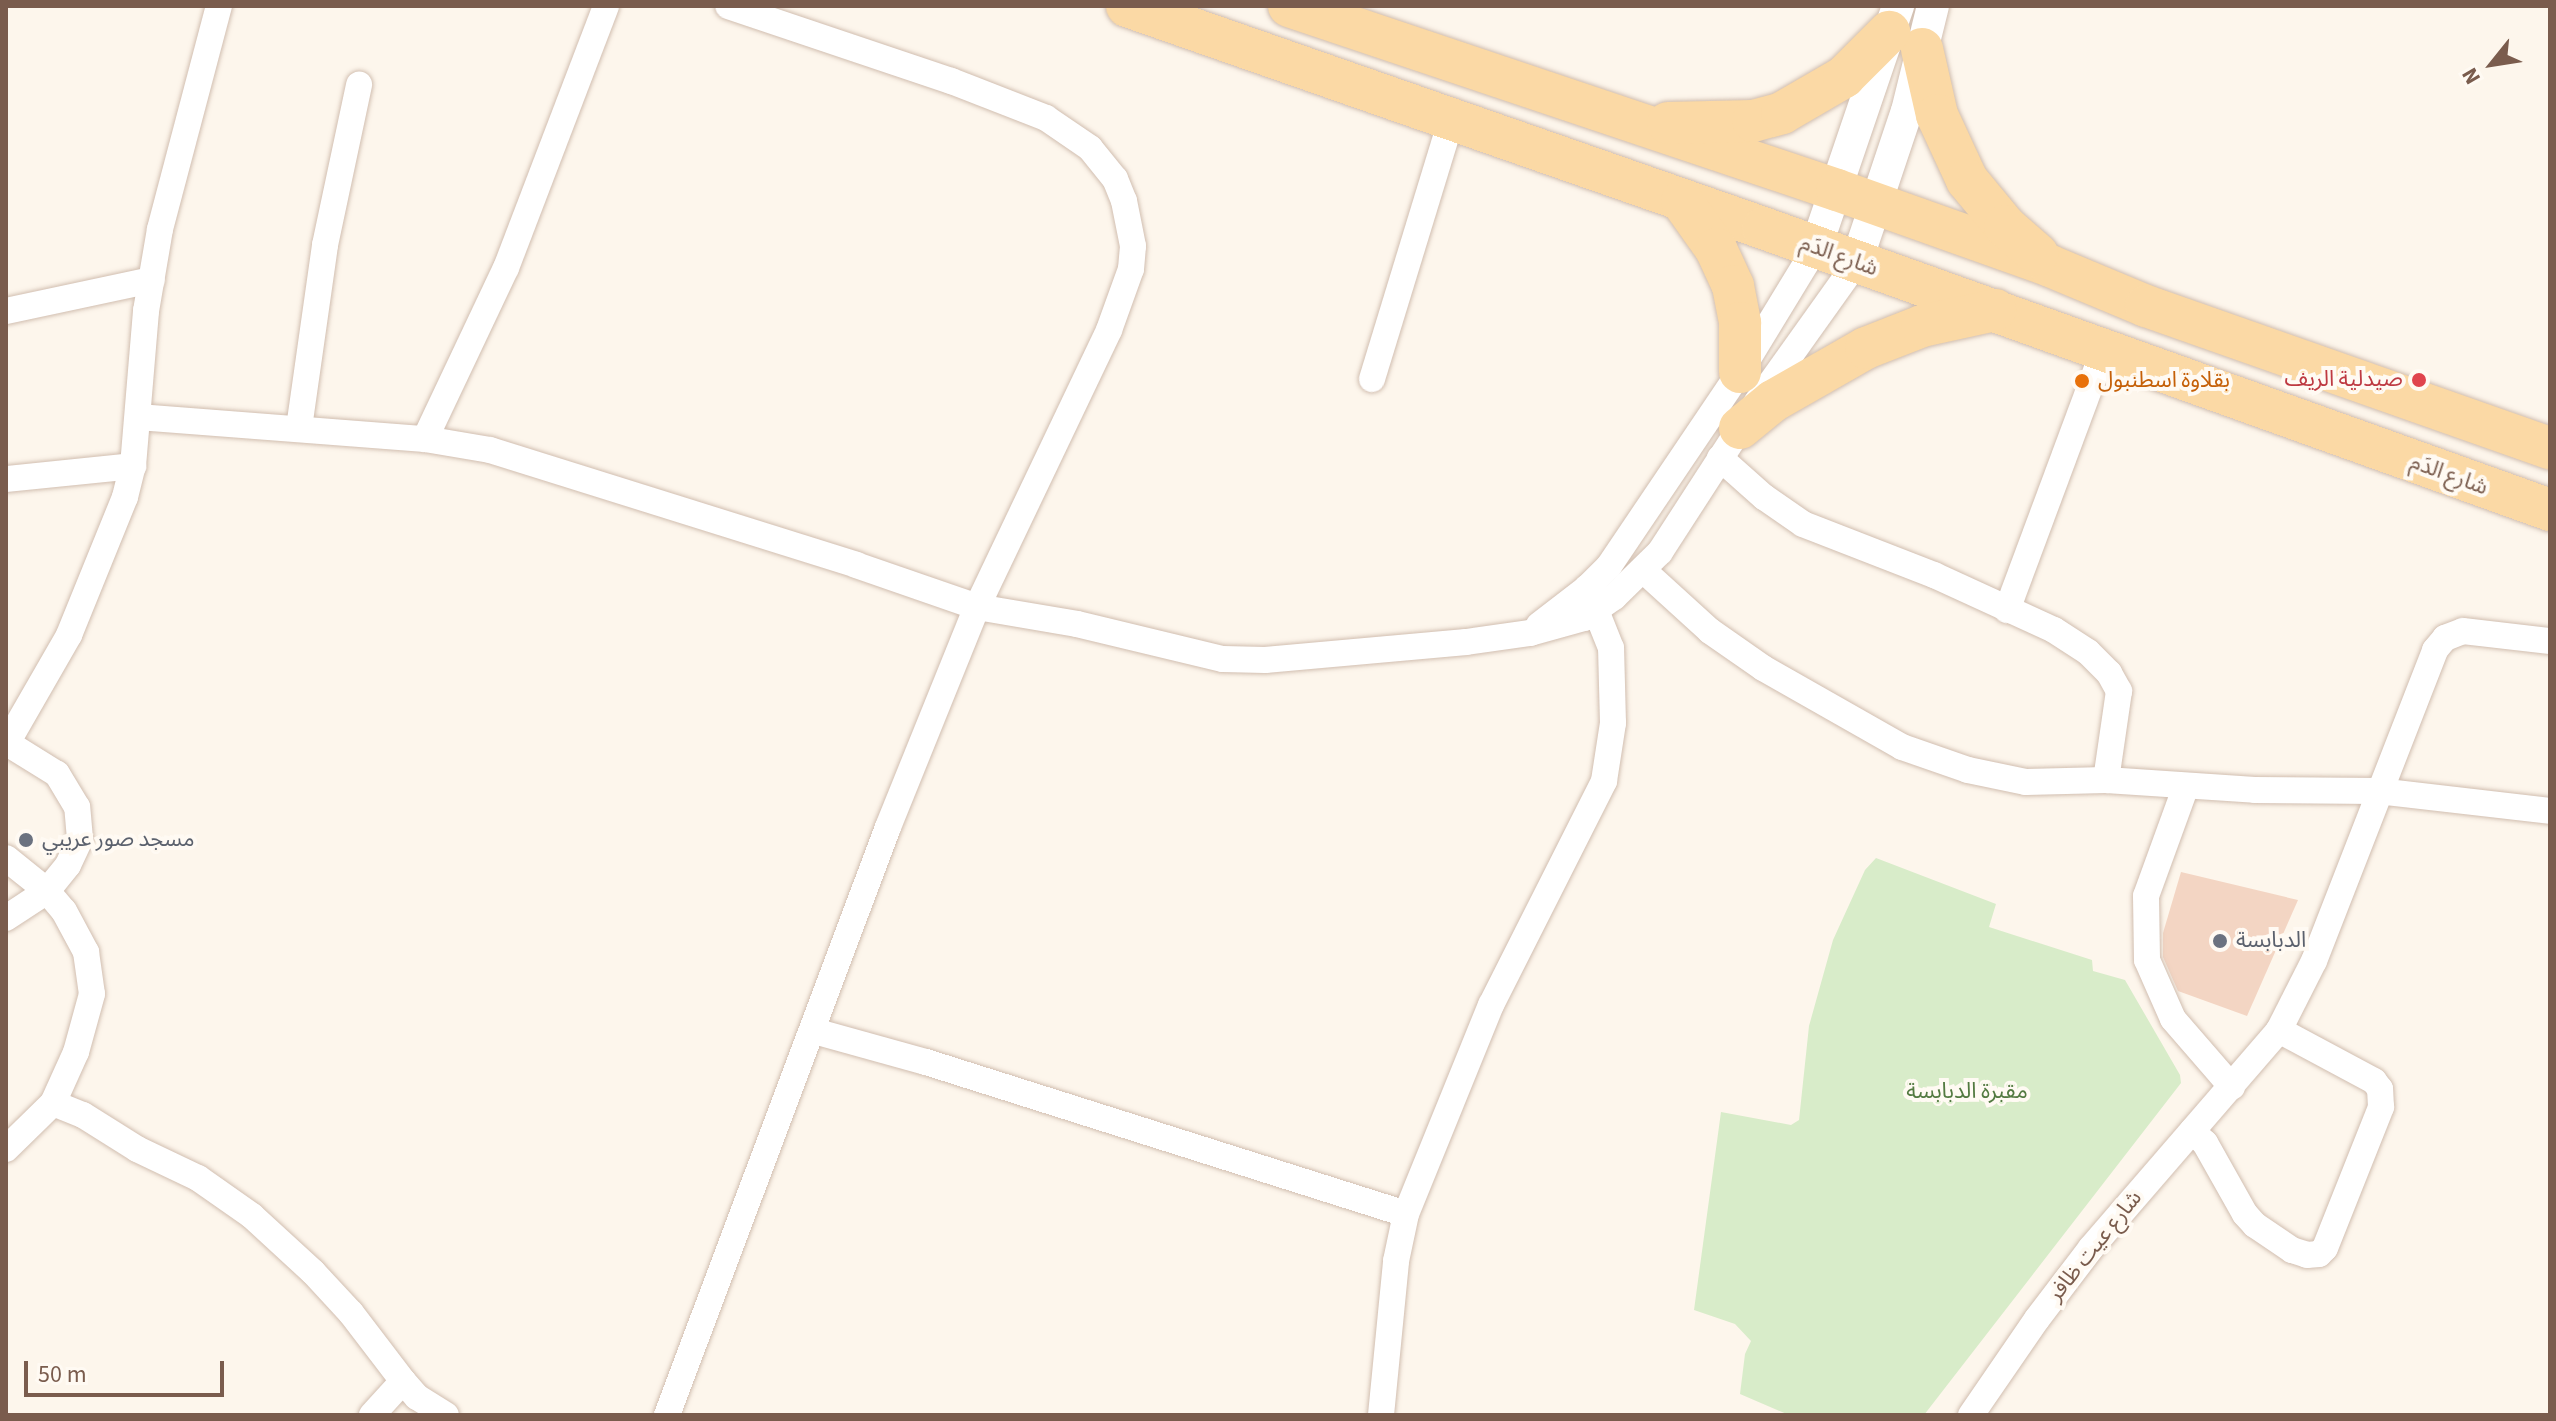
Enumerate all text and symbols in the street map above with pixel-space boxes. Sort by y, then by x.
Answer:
north arrow [2452,24,2532,104]
text: N [2454,62,2489,90]
street label: شارع الدَم [1797,230,1881,282]
place label: صيدلية الريف [2284,367,2403,393]
place label: بقلاوة اسطنبول [2098,368,2230,394]
marker: صيدلية الريف [2410,371,2428,389]
marker: بقلاوة اسطنبول [2073,372,2091,390]
street label: شارع الدَم [2407,449,2491,501]
place label: مسجد صور عريبي [42,827,195,853]
marker: مسجد صور عريبي [17,831,35,849]
place label: الدبابسة [2236,928,2306,954]
marker: الدبابسة [2211,932,2229,950]
park label: مقبرة الدبابسة [1906,1079,2028,1105]
street label: شارع عيت ظافر [2042,1185,2148,1307]
scale bar [28,1345,228,1395]
text: 50 m [38,1357,87,1392]

